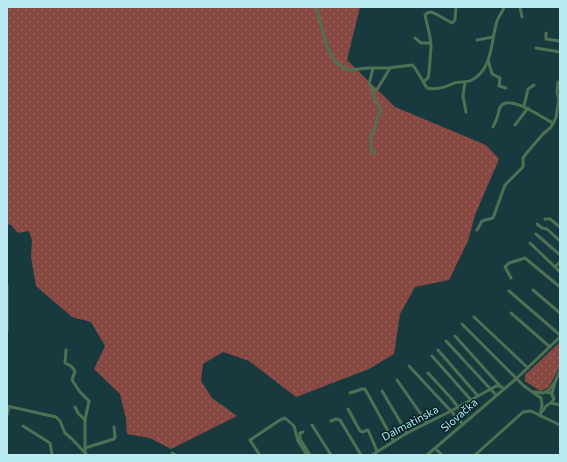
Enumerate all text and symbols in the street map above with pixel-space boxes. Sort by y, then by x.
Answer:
street label: Slovačka [438,395,480,434]
street label: Dalmatinska [379,402,440,443]

